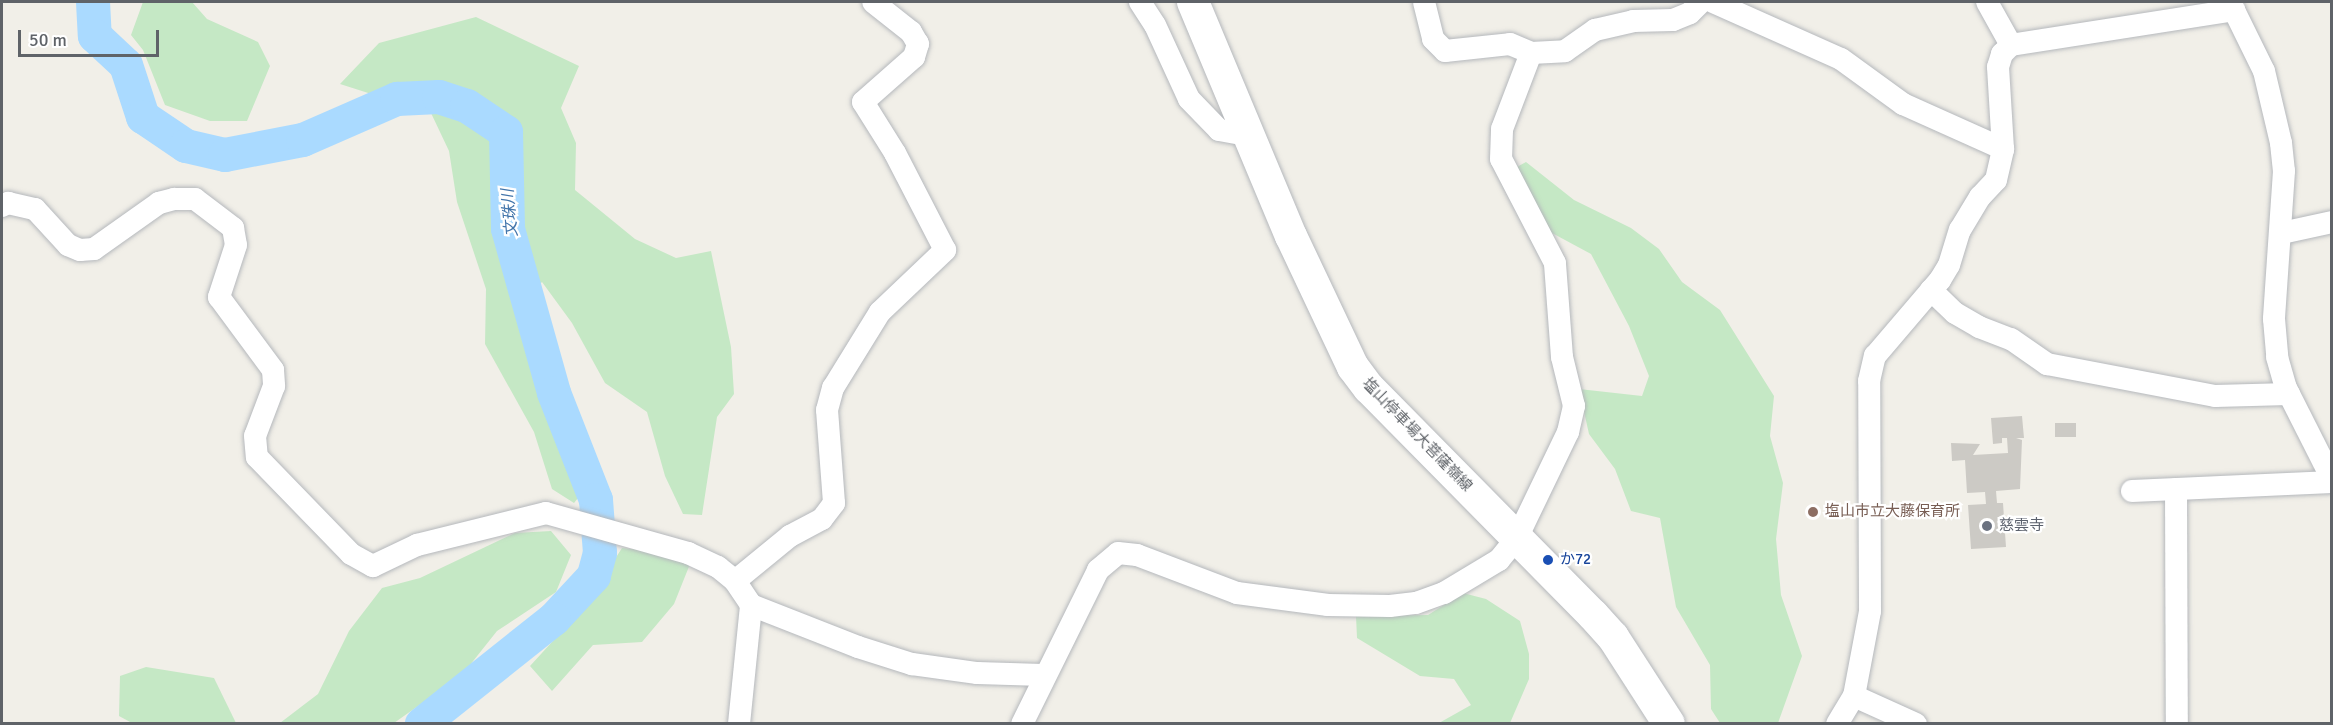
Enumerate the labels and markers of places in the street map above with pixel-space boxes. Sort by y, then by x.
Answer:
place label: 塩山市立大藤保育所 [1825,503,1960,521]
marker: 塩山市立大藤保育所 [1806,505,1820,519]
place label: 慈雲寺 [1999,517,2044,535]
marker: 慈雲寺 [1980,519,1994,533]
place label: か72 [1560,551,1591,569]
marker: か72 [1541,553,1555,567]

